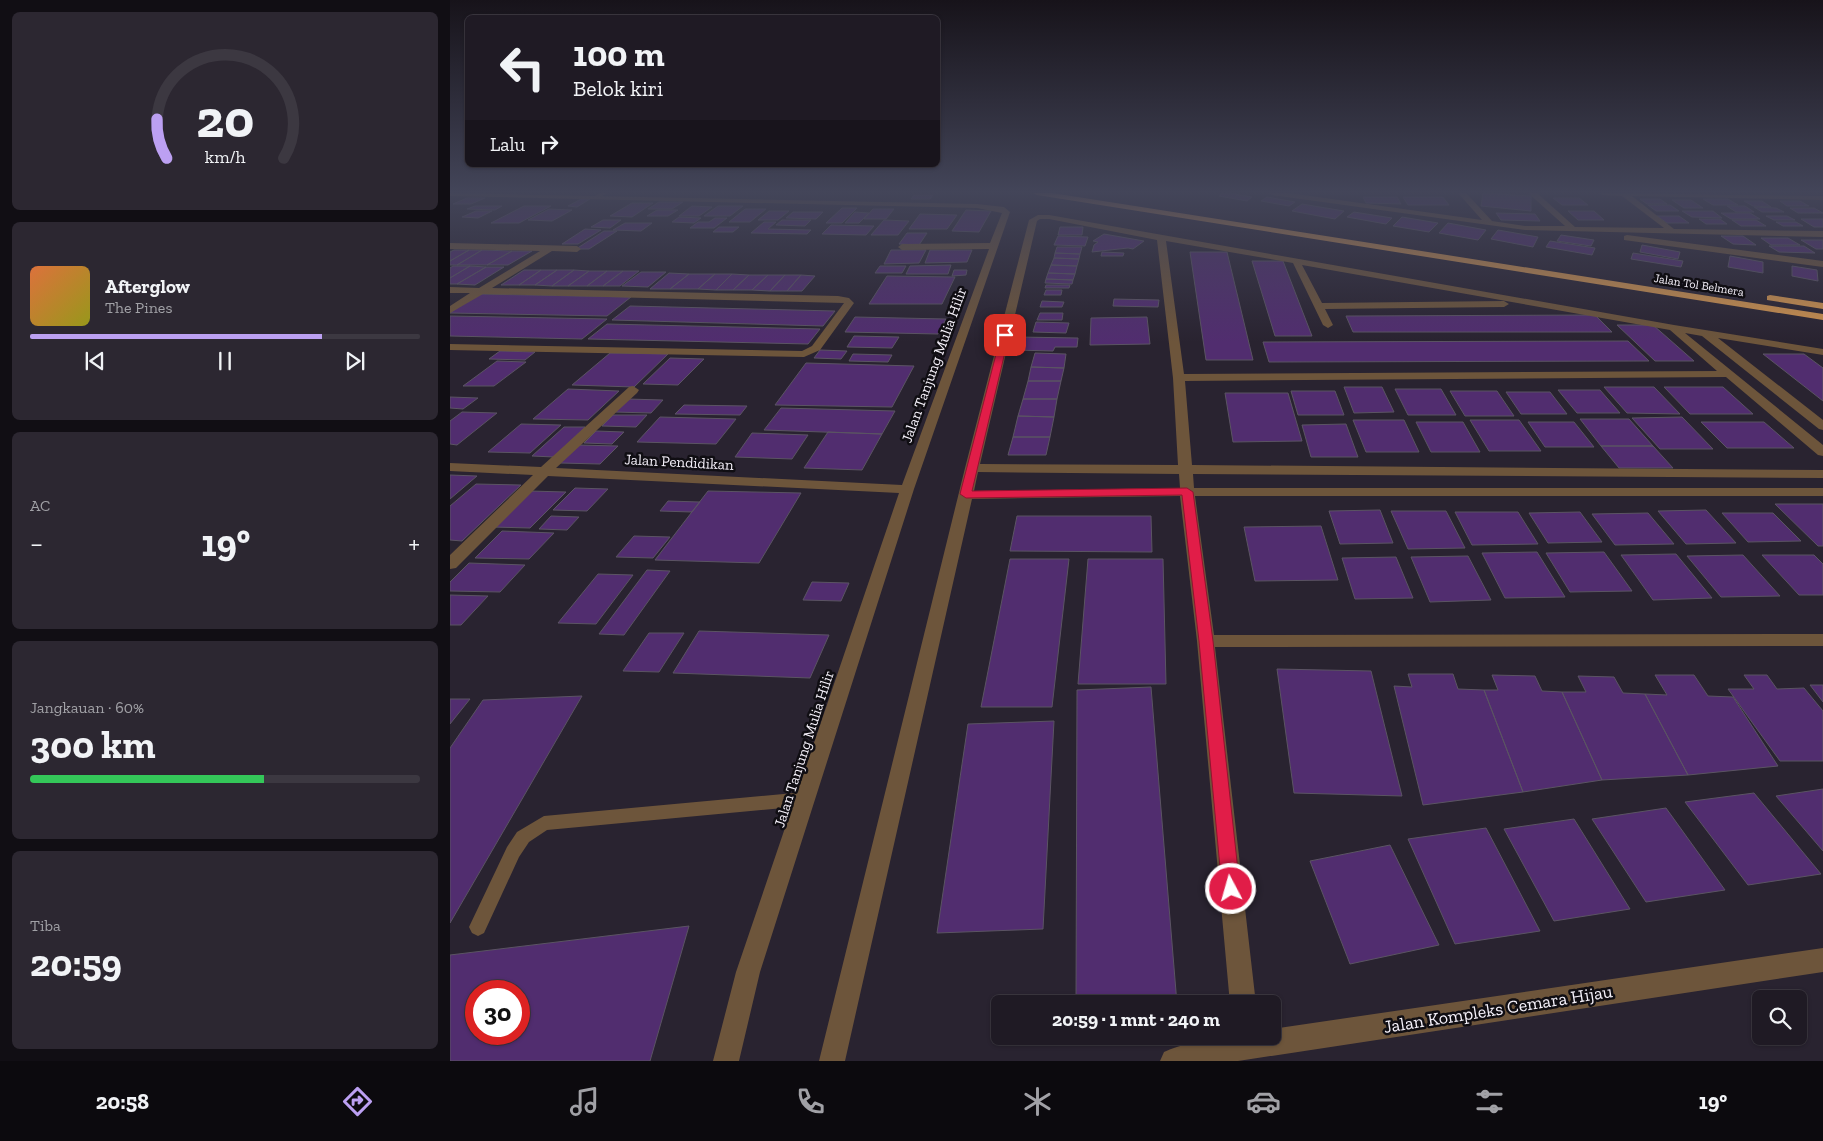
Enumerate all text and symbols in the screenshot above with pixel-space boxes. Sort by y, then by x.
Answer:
text: 100 m [573,33,665,75]
icon: left [490,35,555,100]
text: Belok kiri [573,75,663,102]
text: 20 [196,88,254,150]
icon: right [535,130,563,158]
text: Lalu [490,133,525,156]
text: km/h [205,146,245,168]
street label: Jalan Tol Belmera [1653,271,1745,299]
text: Afterglow [105,275,190,298]
street label: Jalan Tanjung Mulia Hilir [898,285,970,445]
text: The Pines [105,298,172,317]
pin [984,314,1026,356]
icon: arrive [991,321,1019,349]
icon: previous [81,347,109,375]
icon: pause [211,347,239,375]
icon: next [341,347,369,375]
street label: Jalan Pendidikan [624,450,734,474]
text: AC [30,496,50,515]
text: 19° [201,520,250,566]
text: − [30,527,43,560]
text: + [408,527,420,560]
street label: Jalan Tanjung Mulia Hilir [770,668,838,830]
text: Jangkauan · 60% [30,698,144,717]
text: 300 km [30,722,155,768]
position arrow [1204,862,1256,914]
text: Tiba [30,916,61,935]
text: 20:59 [30,940,122,986]
speed limit sign: 30 [465,980,530,1045]
street label: Jalan Kompleks Cemara Hijau [1382,980,1614,1038]
map controls [1752,990,1807,1045]
button: search [1752,990,1807,1045]
text: 20:59 · 1 mnt · 240 m [1052,1008,1220,1031]
icon: directions [340,1084,375,1119]
icon: music [567,1084,602,1119]
icon: phone [793,1084,828,1119]
icon: climate [1020,1084,1055,1119]
icon: car [1246,1084,1281,1119]
icon: filters [1472,1084,1507,1119]
text: 20:58 [96,1088,149,1115]
text: 19° [1699,1088,1727,1115]

